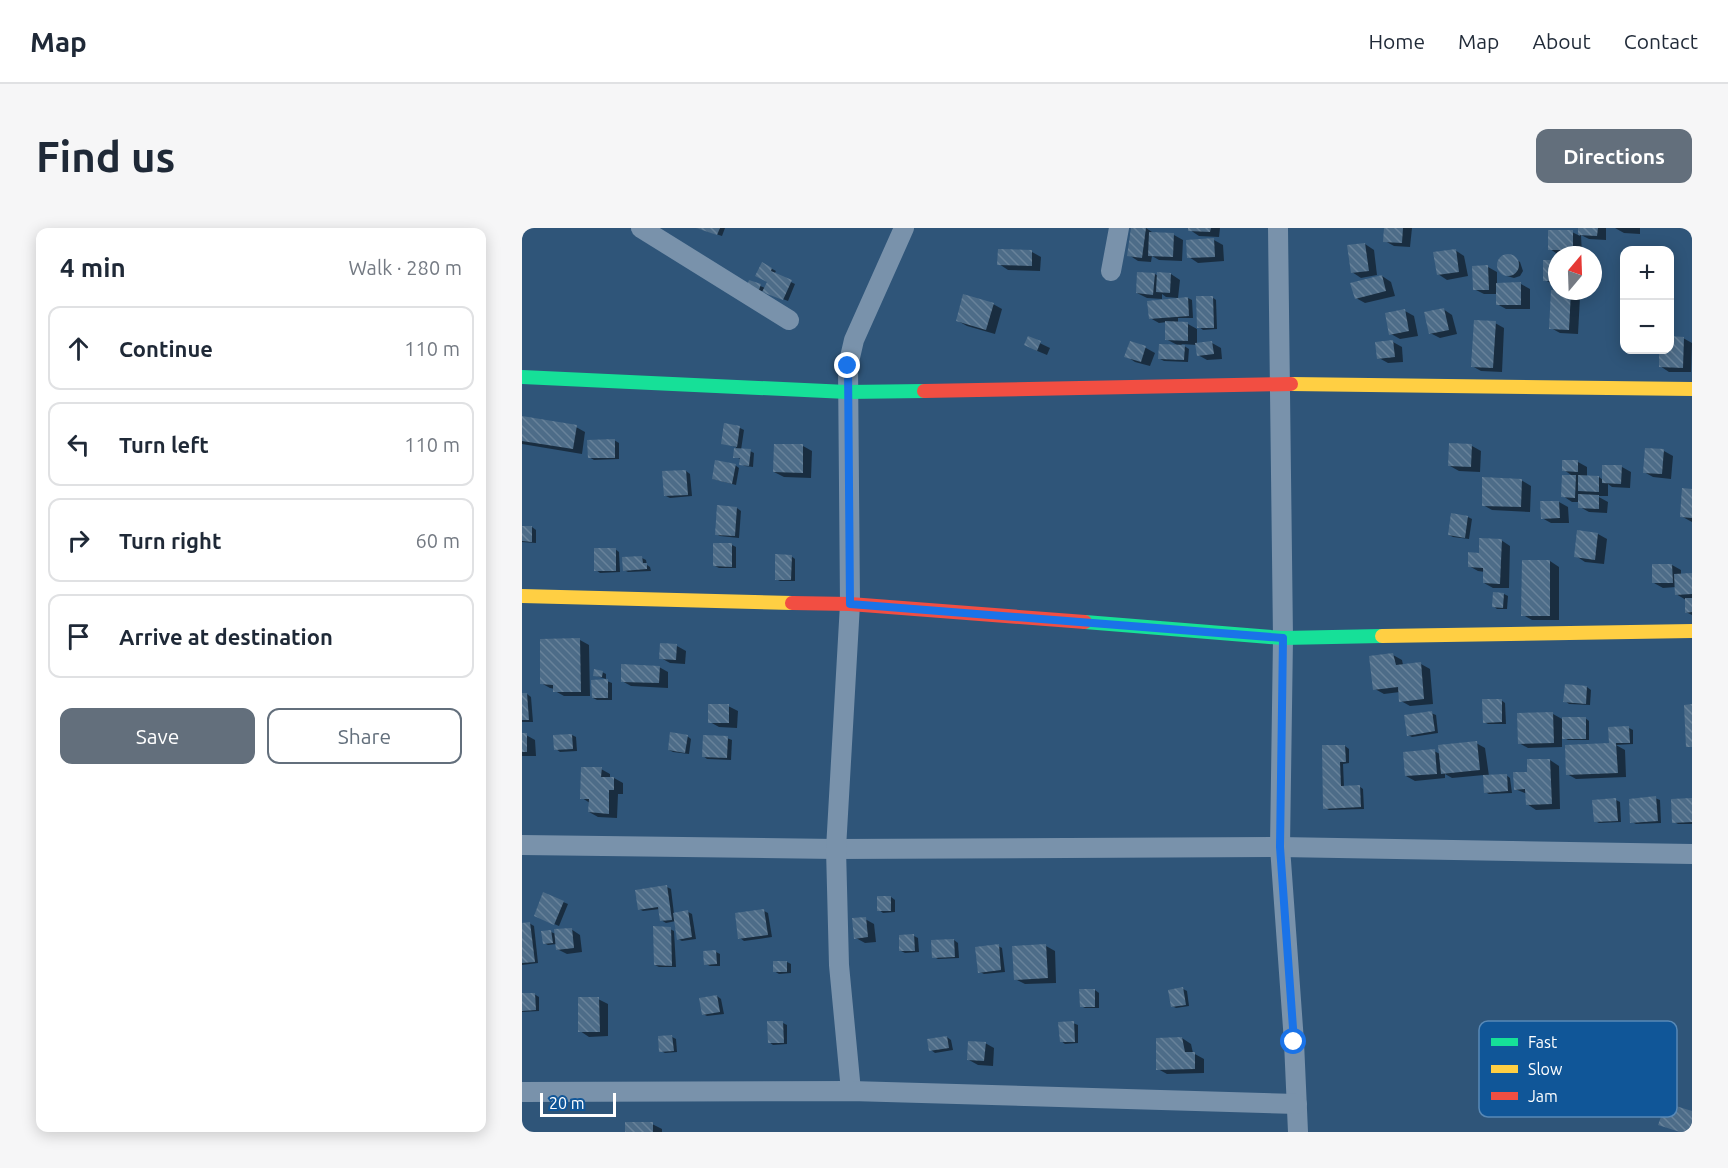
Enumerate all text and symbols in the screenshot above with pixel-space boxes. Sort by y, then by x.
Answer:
text: Map [30,26,87,57]
text: Home [1368,29,1425,53]
text: Map [1458,29,1499,53]
text: About [1532,29,1591,53]
text: Contact [1624,29,1698,53]
button: Directions [1536,129,1692,183]
text: Find us [36,133,175,180]
north arrow [1548,246,1602,300]
map controls [1620,246,1674,354]
button: + [1620,246,1674,300]
text: 4 min [60,253,126,282]
text: Walk · 280 m [349,256,462,279]
button: − [1620,300,1674,354]
icon: ahead [62,332,95,365]
text: Continue [119,336,213,361]
text: 110 m [404,337,460,360]
route end [834,352,860,378]
icon: left [62,428,95,461]
text: Turn left [119,432,209,457]
text: 110 m [404,433,460,456]
icon: right [62,524,95,557]
text: Turn right [119,528,221,553]
text: 60 m [416,529,460,552]
icon: arrive [62,620,95,653]
text: Arrive at destination [119,624,333,649]
button: Save [60,708,255,764]
button: Share [267,708,462,764]
legend [1479,1021,1677,1117]
route start [1280,1028,1306,1054]
text: Fast [1528,1033,1558,1051]
text: Slow [1528,1060,1563,1078]
text: Jam [1528,1087,1558,1105]
scale bar [540,1090,616,1118]
text: 20 m [549,1094,585,1112]

